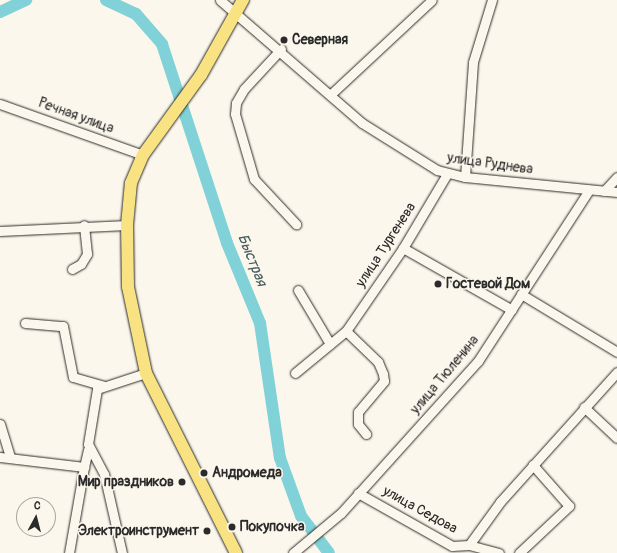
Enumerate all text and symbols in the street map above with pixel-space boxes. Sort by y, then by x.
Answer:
place label: Северная [292,32,348,48]
marker: Северная [279,35,289,45]
street label: Речная улица [36,95,116,137]
street label: улица Руднева [446,150,534,178]
street label: улица Тургенева [352,200,420,290]
water label: Быстрая [233,231,271,289]
place label: Гостевой Дом [446,276,530,292]
marker: Гостевой Дом [433,279,443,289]
street label: улица Тюленина [407,332,483,418]
place label: Андромеда [212,465,282,481]
marker: Андромеда [199,468,209,478]
place label: Мир праздников [78,474,174,490]
marker: Мир праздников [177,477,187,487]
street label: улица Седова [380,483,460,537]
north arrow [16,497,56,537]
text: С [33,499,42,512]
place label: Покупочка [240,519,305,535]
marker: Покупочка [227,522,237,532]
place label: Электроинструмент [78,523,199,539]
marker: Электроинструмент [202,526,212,536]

